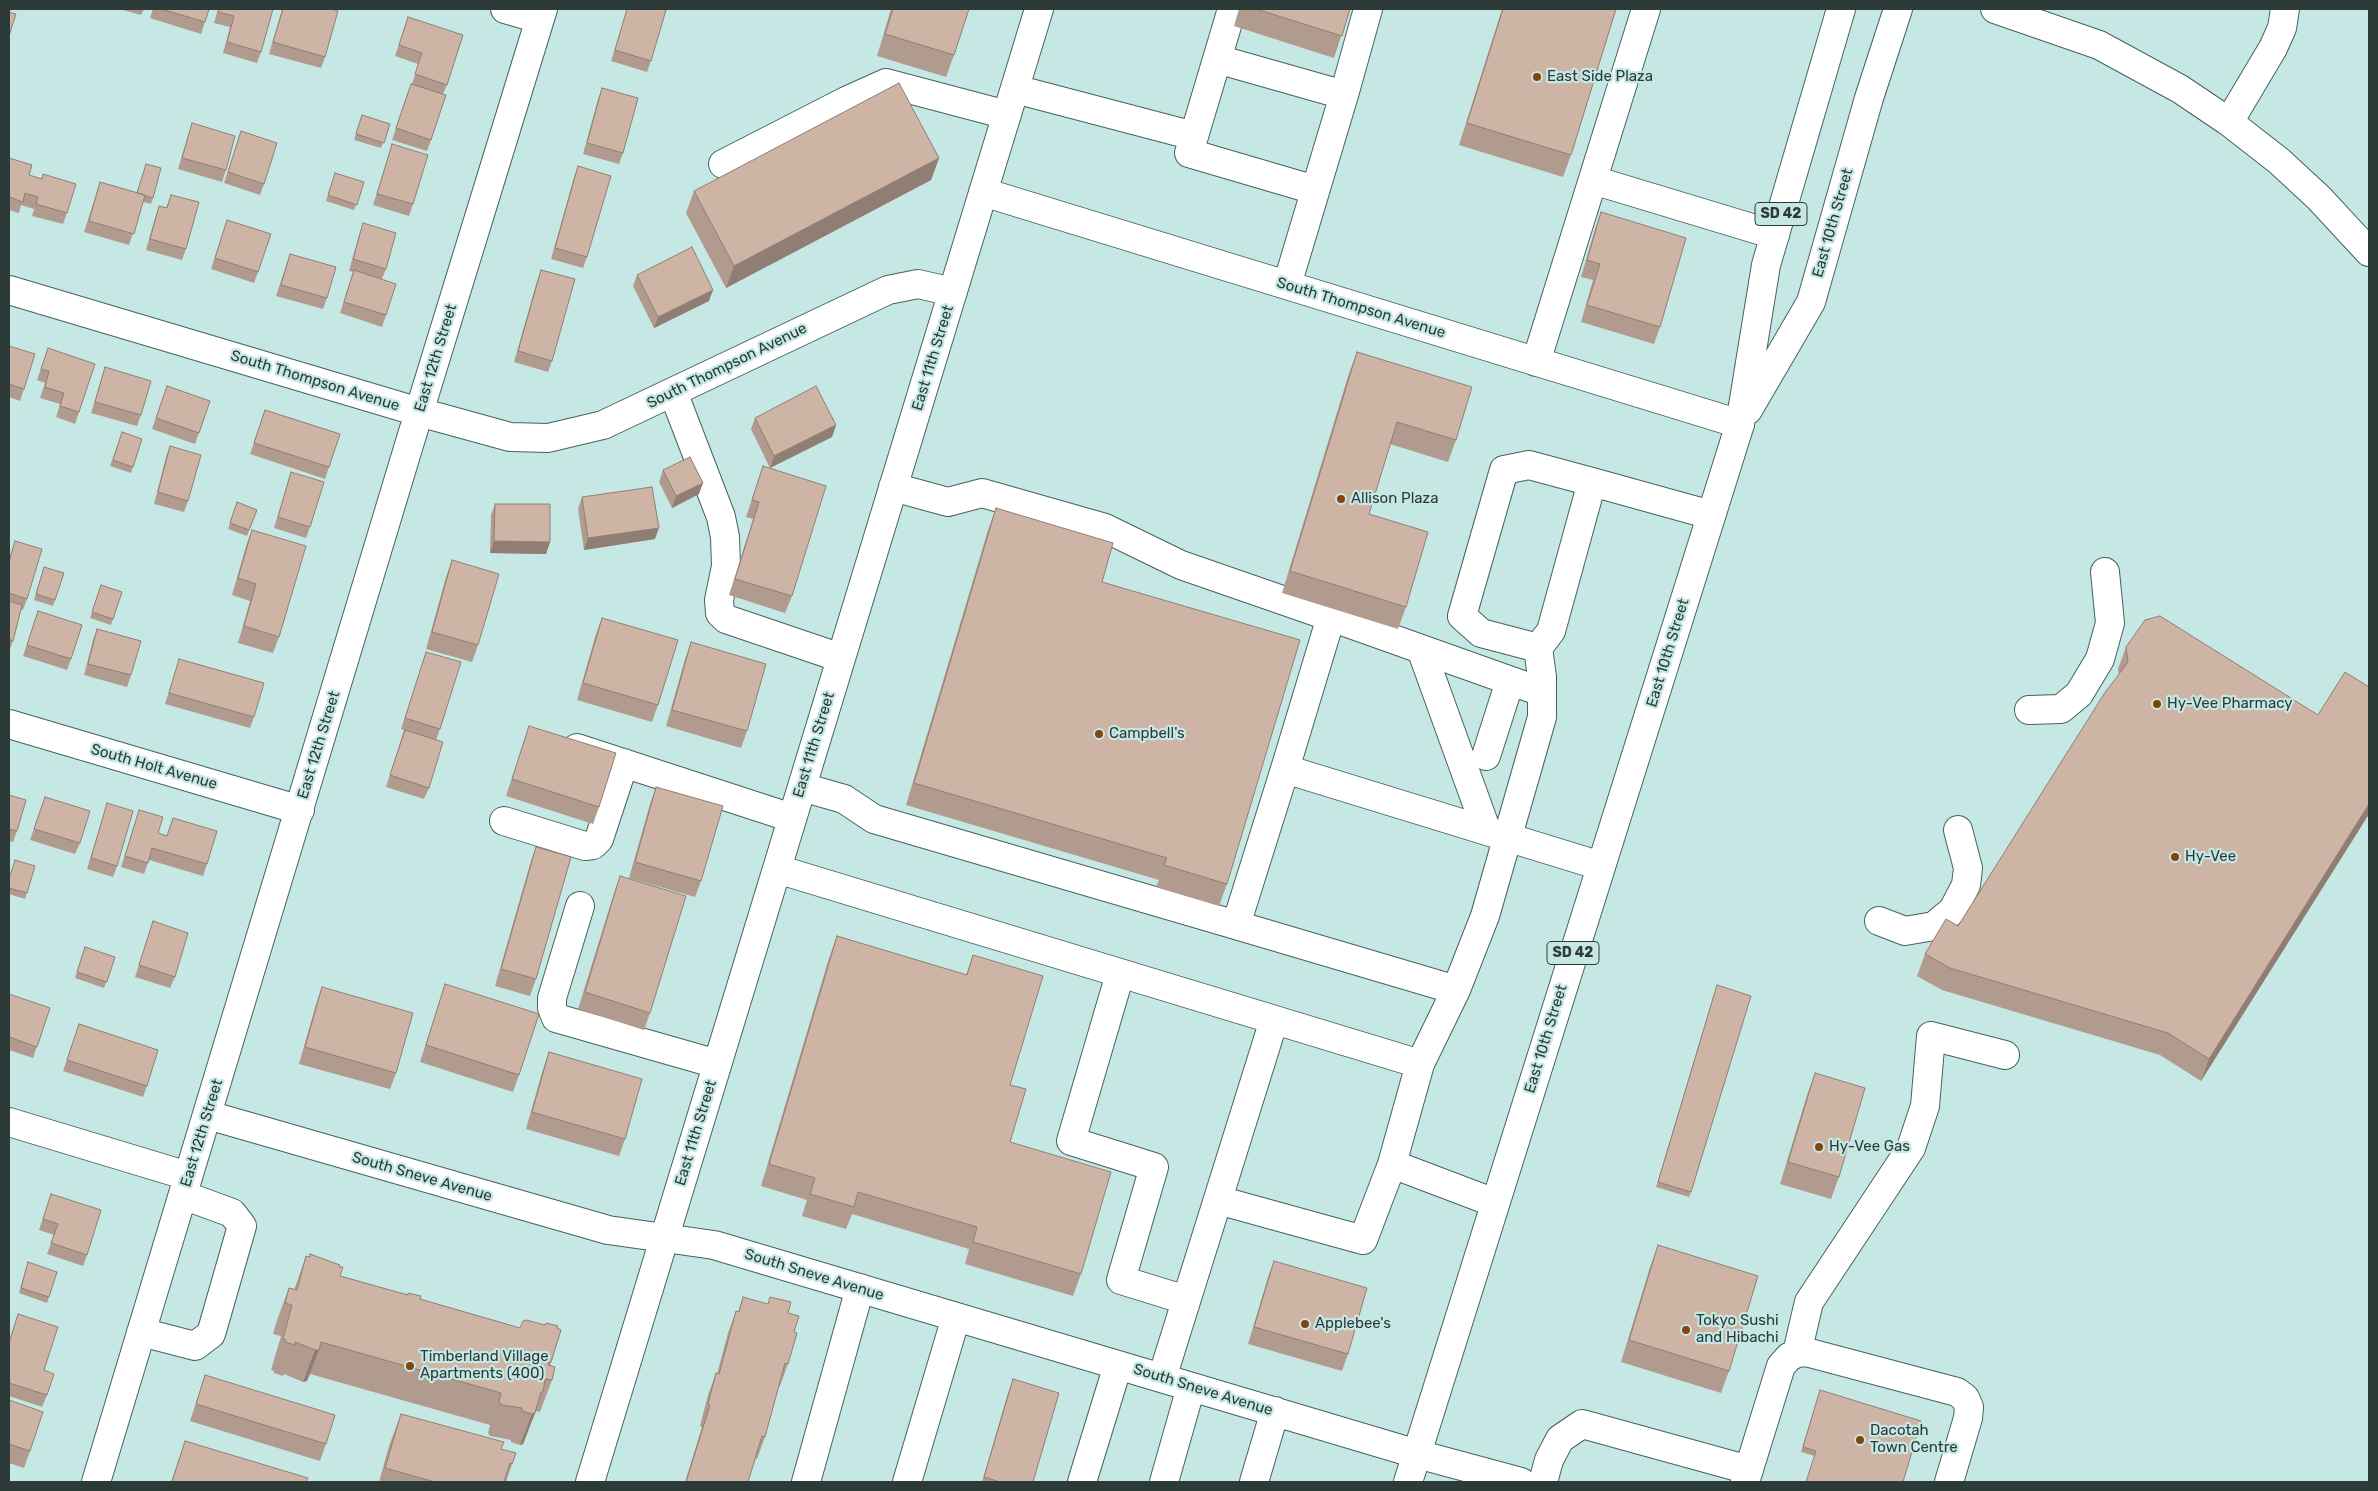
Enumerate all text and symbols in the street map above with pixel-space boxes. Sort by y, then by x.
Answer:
place label: East Side Plaza [1547,68,1653,86]
marker: East Side Plaza [1531,71,1543,83]
street label: East 10th Street [1809,166,1857,280]
road number: SD 42 [1755,202,1807,225]
street label: South Thompson Avenue [1274,274,1448,342]
street label: East 12th Street [411,302,461,414]
street label: East 11th Street [908,303,958,413]
street label: South Thompson Avenue [644,319,810,413]
street label: South Thompson Avenue [228,347,402,415]
place label: Allison Plaza [1351,490,1438,508]
marker: Allison Plaza [1335,493,1347,505]
street label: East 10th Street [1643,597,1693,709]
street label: East 12th Street [294,689,344,801]
street label: East 11th Street [789,690,839,800]
place label: Hy-Vee Pharmacy [2167,695,2293,713]
marker: Hy-Vee Pharmacy [2151,698,2163,710]
place label: Campbell's [1109,725,1185,743]
marker: Campbell's [1093,728,1105,740]
street label: South Holt Avenue [89,740,219,794]
place label: Hy-Vee [2185,848,2236,866]
marker: Hy-Vee [2169,851,2181,863]
road number: SD 42 [1547,941,1599,964]
street label: East 10th Street [1521,983,1571,1095]
street label: East 12th Street [177,1077,227,1189]
street label: East 11th Street [671,1078,721,1188]
place label: Hy-Vee Gas [1829,1138,1910,1156]
marker: Hy-Vee Gas [1813,1141,1825,1153]
street label: South Sneve Avenue [350,1148,494,1206]
street label: South Sneve Avenue [742,1245,886,1305]
place label: Tokyo Sushi and Hibachi [1696,1312,1779,1347]
place label: Applebee's [1315,1315,1391,1333]
marker: Applebee's [1299,1318,1311,1330]
marker: Tokyo Sushi and Hibachi [1680,1324,1692,1336]
place label: Timberland Village Apartments (400) [420,1348,549,1383]
marker: Timberland Village Apartments (400) [404,1360,416,1372]
street label: South Sneve Avenue [1131,1360,1275,1420]
place label: Dacotah Town Centre [1870,1422,1958,1457]
marker: Dacotah Town Centre [1854,1434,1866,1446]

